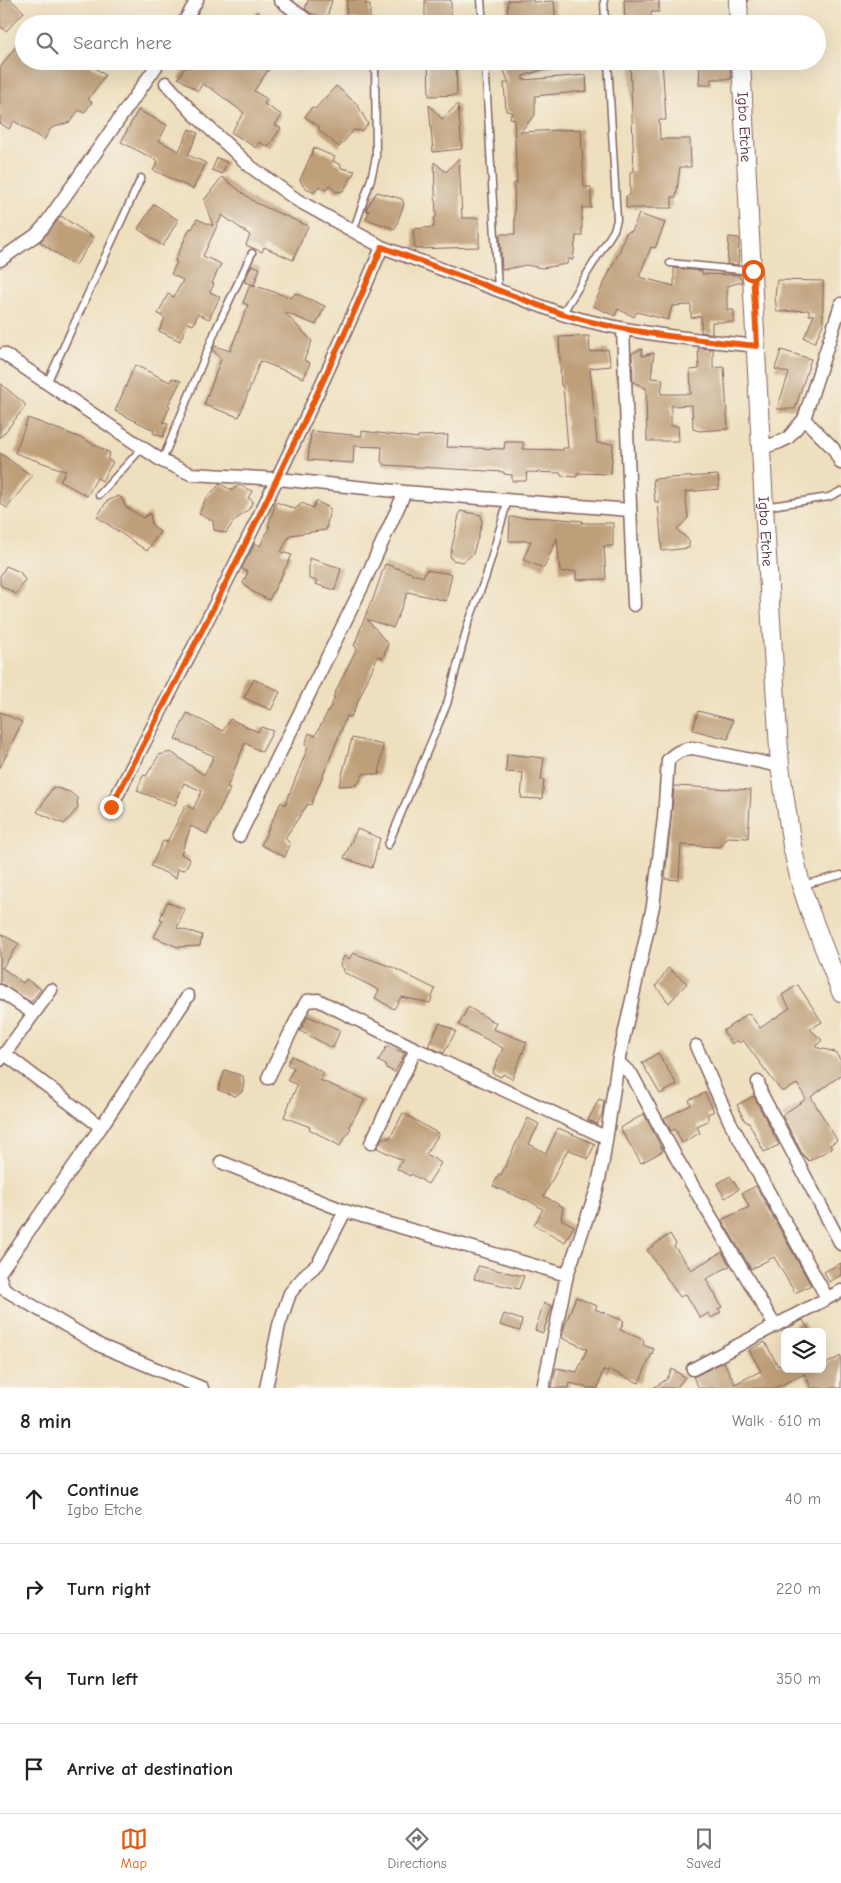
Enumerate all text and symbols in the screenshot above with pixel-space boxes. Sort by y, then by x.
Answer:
search box [15,15,826,70]
icon: search [33,29,61,57]
text: Search here [73,32,172,54]
street label: Igbo Etche [734,91,755,163]
route start [742,260,765,283]
street label: Igbo Etche [754,496,777,568]
route end [100,796,123,819]
map controls [781,1328,826,1373]
button: layers [781,1328,826,1373]
text: 8 min [20,1409,71,1433]
text: Walk · 610 m [732,1412,821,1430]
text: Continue [67,1479,139,1501]
icon: ahead [20,1485,48,1513]
text: 40 m [785,1490,821,1508]
text: Igbo Etche [67,1501,142,1519]
icon: right [20,1575,48,1603]
text: Turn right [67,1578,151,1600]
text: 220 m [776,1580,821,1598]
icon: left [20,1665,48,1693]
text: Turn left [67,1668,138,1690]
text: 350 m [776,1670,821,1688]
icon: arrive [20,1755,48,1783]
text: Arrive at destination [67,1758,233,1780]
tab: Map [120,1825,148,1872]
tab: Directions [387,1825,447,1872]
tab: Saved [686,1825,721,1872]

